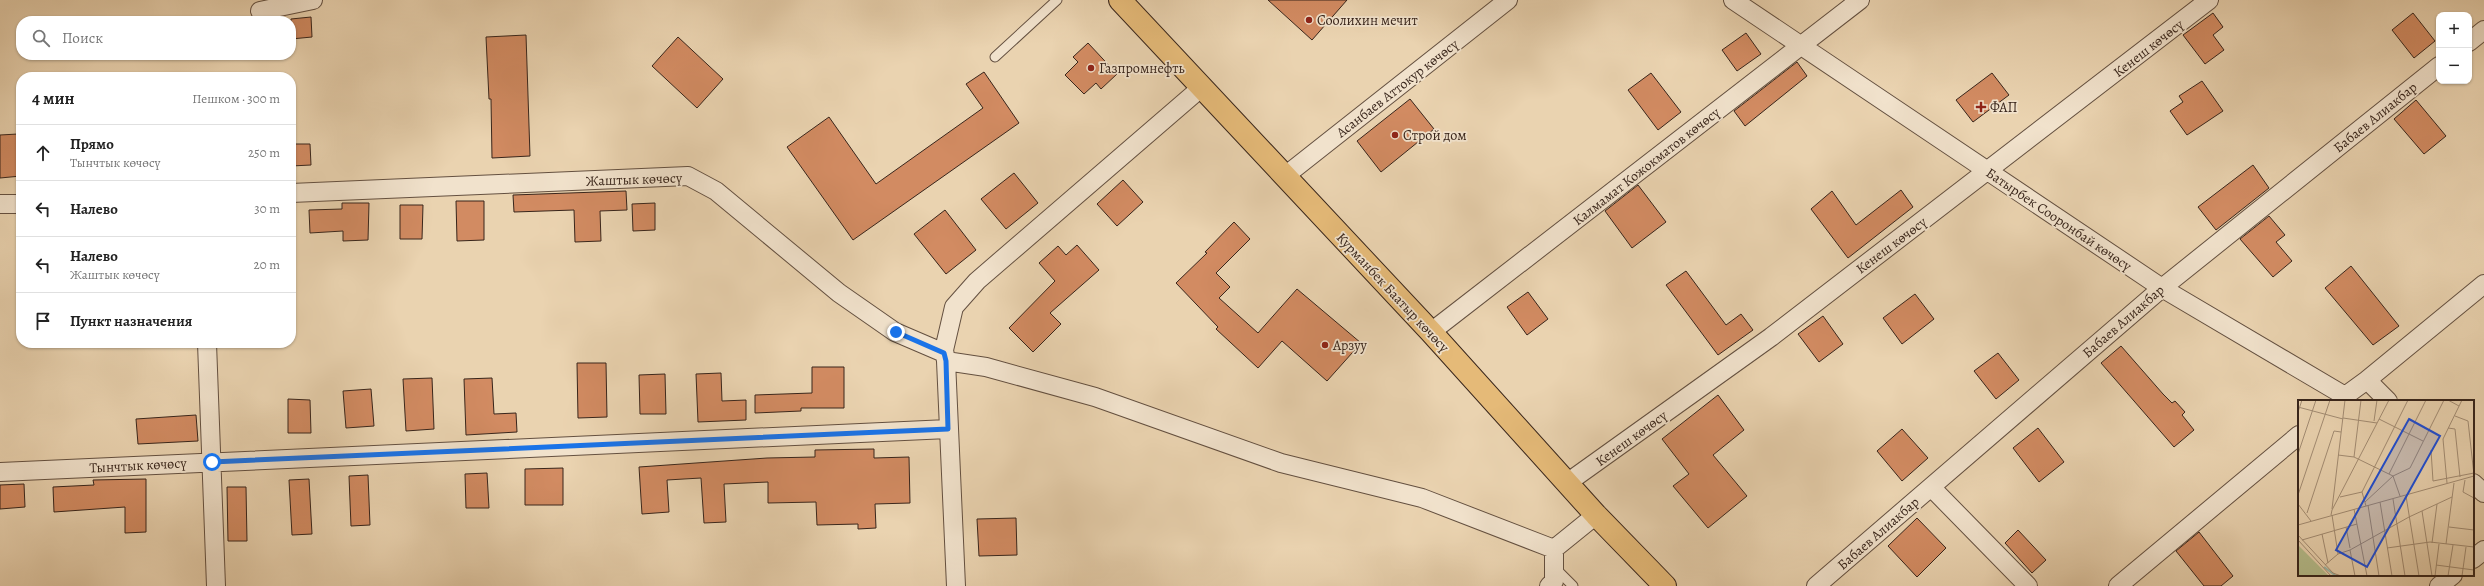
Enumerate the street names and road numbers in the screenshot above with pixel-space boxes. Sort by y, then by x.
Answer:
street label: Кенеш көчөсү [2109,15,2188,82]
street label: Асанбаев Аттокур көчөсү [1332,34,1463,143]
street label: Бабаев Алиакбар [2329,78,2421,157]
street label: Калмамат Кожокматов көчөсү [1569,103,1724,230]
street label: Батырбек Сооронбай көчөсү [1982,163,2136,276]
street label: Жаштык көчөсү [585,168,683,191]
street label: Кенеш көчөсү [1852,212,1931,278]
street label: Курманбек Баатыр көчөсү [1332,228,1454,357]
street label: Бабаев Алиакбар [2078,281,2168,362]
street label: Кенеш көчөсү [1592,406,1671,471]
street label: Тынчтык көчөсү [89,453,188,478]
street label: Бабаев Алиакбар [1833,493,1923,574]

